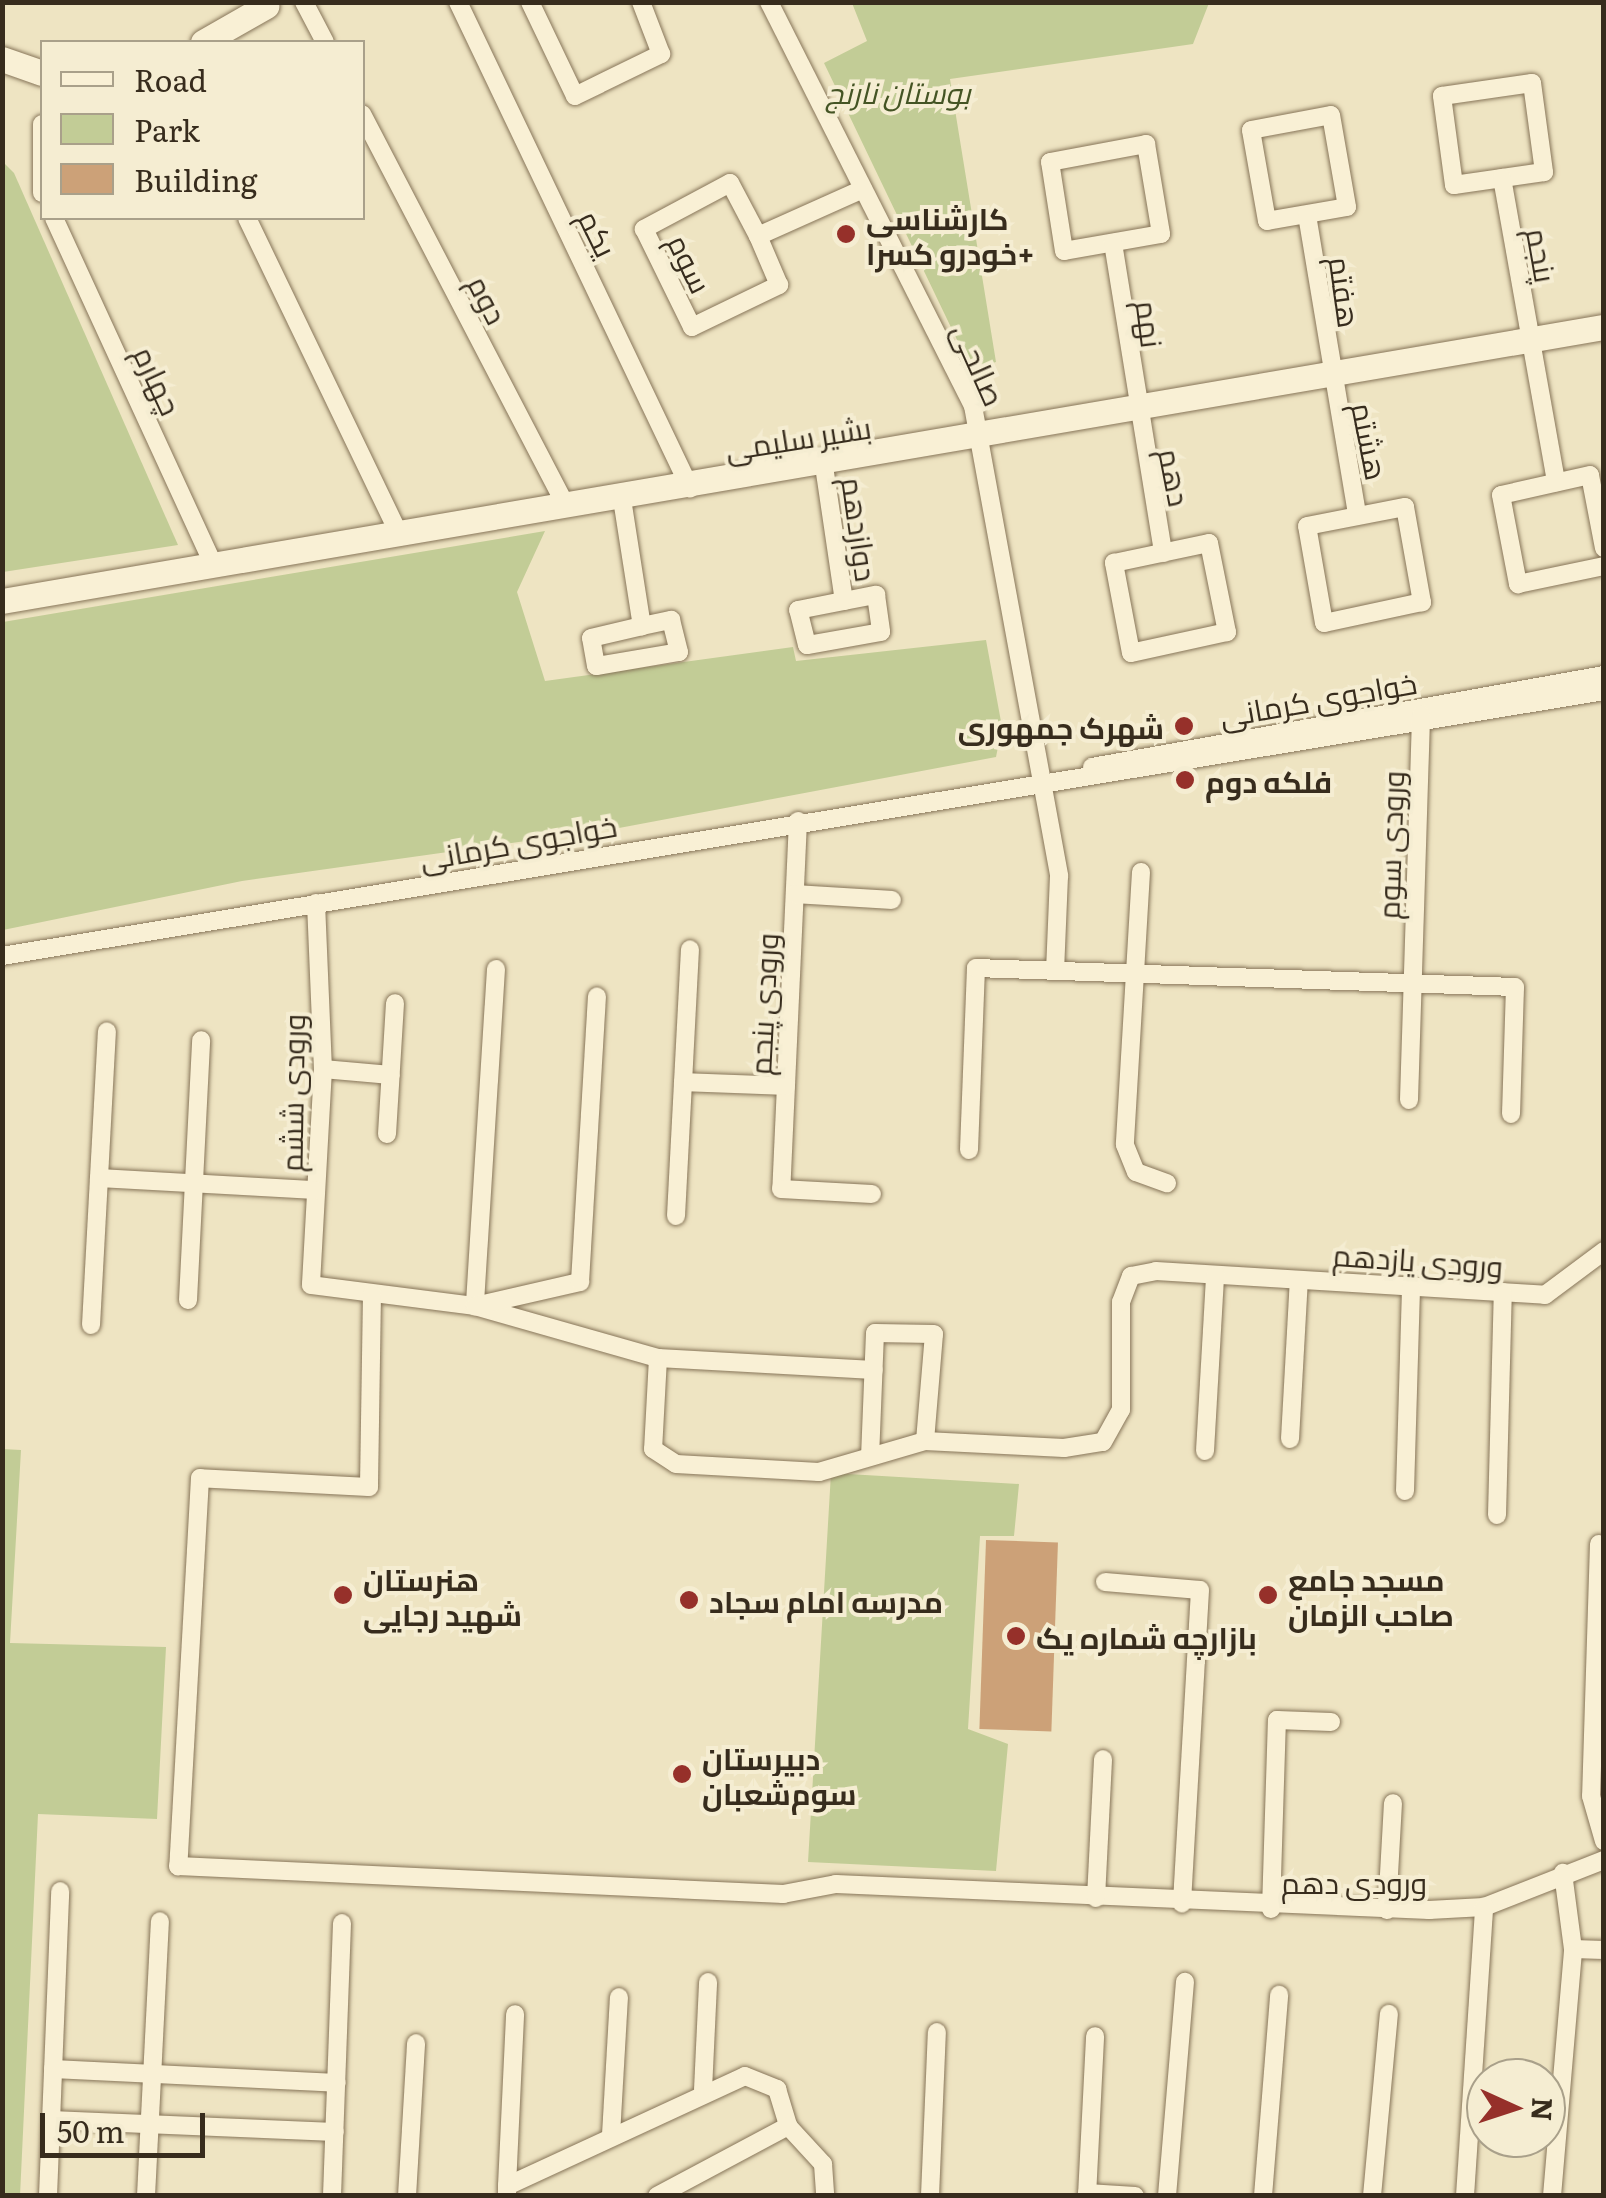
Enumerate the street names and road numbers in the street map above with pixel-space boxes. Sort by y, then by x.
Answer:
street label: یکم [572,204,626,262]
street label: پنجم [1521,225,1565,285]
street label: سوم [661,228,721,298]
street label: هفتم [1323,254,1369,330]
street label: دوم [462,269,516,329]
street label: نهم [1130,298,1172,350]
street label: صالحی [946,317,1014,411]
street label: چهارم [127,340,191,420]
street label: هشتم [1346,399,1396,483]
street label: بشیر سلیمی [722,408,874,466]
street label: دهم [1153,445,1199,509]
street label: دوازدهم [836,475,886,583]
street label: خواجوی کرمانی [1217,663,1419,733]
street label: ورودی سوم [1368,770,1410,920]
street label: خواجوی کرمانی [417,806,619,876]
street label: ورودی پنجم [740,932,784,1076]
street label: ورودی ششم [272,1014,310,1172]
street label: ورودی یازدهم [1332,1235,1504,1283]
street label: ورودی دهم [1281,1863,1427,1899]

